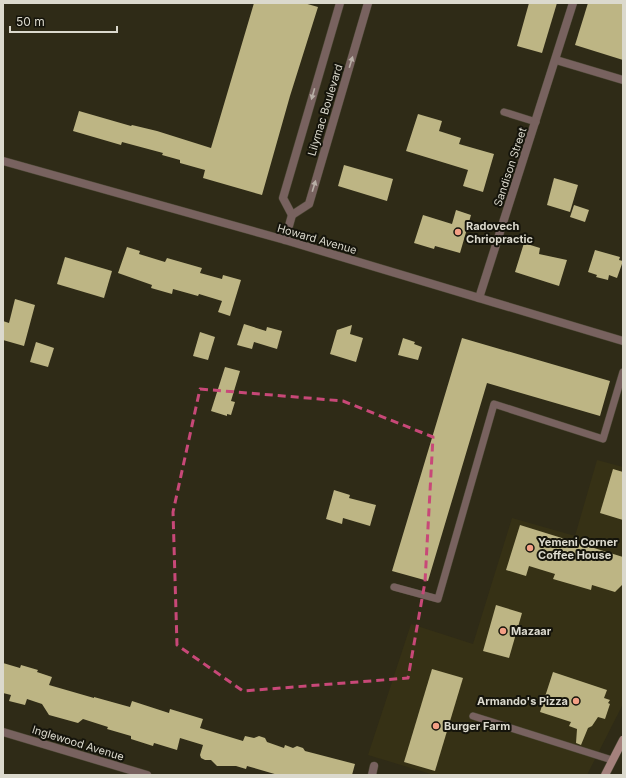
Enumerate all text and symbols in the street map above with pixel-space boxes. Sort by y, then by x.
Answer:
scale bar [10,8,117,34]
text: 50 m [16,14,45,29]
one-way arrow [348,55,354,67]
street label: Lilymac Boulevard [304,62,346,158]
one-way arrow [310,88,316,100]
street label: Sandison Street [491,125,529,208]
one-way arrow [311,180,317,192]
place label: Radovech Chriopractic [466,219,533,246]
street label: Howard Avenue [276,221,358,257]
marker: Radovech Chriopractic [453,227,463,237]
place label: Yemeni Corner Coffee House [538,535,618,562]
marker: Yemeni Corner Coffee House [525,543,535,553]
place label: Mazaar [511,624,552,638]
marker: Mazaar [498,626,508,636]
place label: Armando's Pizza [477,694,568,708]
marker: Armando's Pizza [571,696,581,706]
place label: Burger Farm [444,719,510,733]
marker: Burger Farm [431,721,441,731]
street label: Inglewood Avenue [30,722,126,764]

